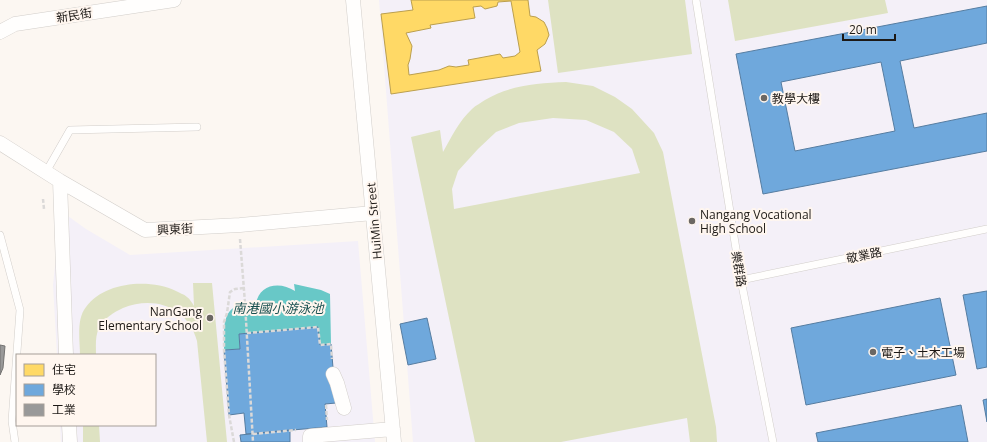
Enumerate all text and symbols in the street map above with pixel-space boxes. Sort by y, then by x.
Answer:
street label: 新民街 [55,4,93,26]
scale bar [843,16,895,42]
text: 20 m [849,21,877,38]
place label: 教學大樓 [772,90,820,107]
marker: 教學大樓 [759,93,769,103]
street label: HuiMin Street [362,182,386,260]
place label: Nangang Vocational High School [700,206,812,237]
marker: Nangang Vocational High School [687,216,697,226]
street label: 興東街 [157,220,193,238]
street label: 敬業路 [845,243,883,267]
street label: 樂群路 [728,250,750,288]
water label: 南港國小游泳池 [232,299,325,317]
place label: NanGang Elementary School [98,303,202,334]
marker: NanGang Elementary School [205,313,215,323]
place label: 電子、土木工場 [881,344,965,361]
marker: 電子、土木工場 [868,347,878,357]
legend [16,354,156,426]
text: 住宅 [52,361,76,378]
text: 學校 [52,381,76,398]
text: 工業 [52,401,76,418]

